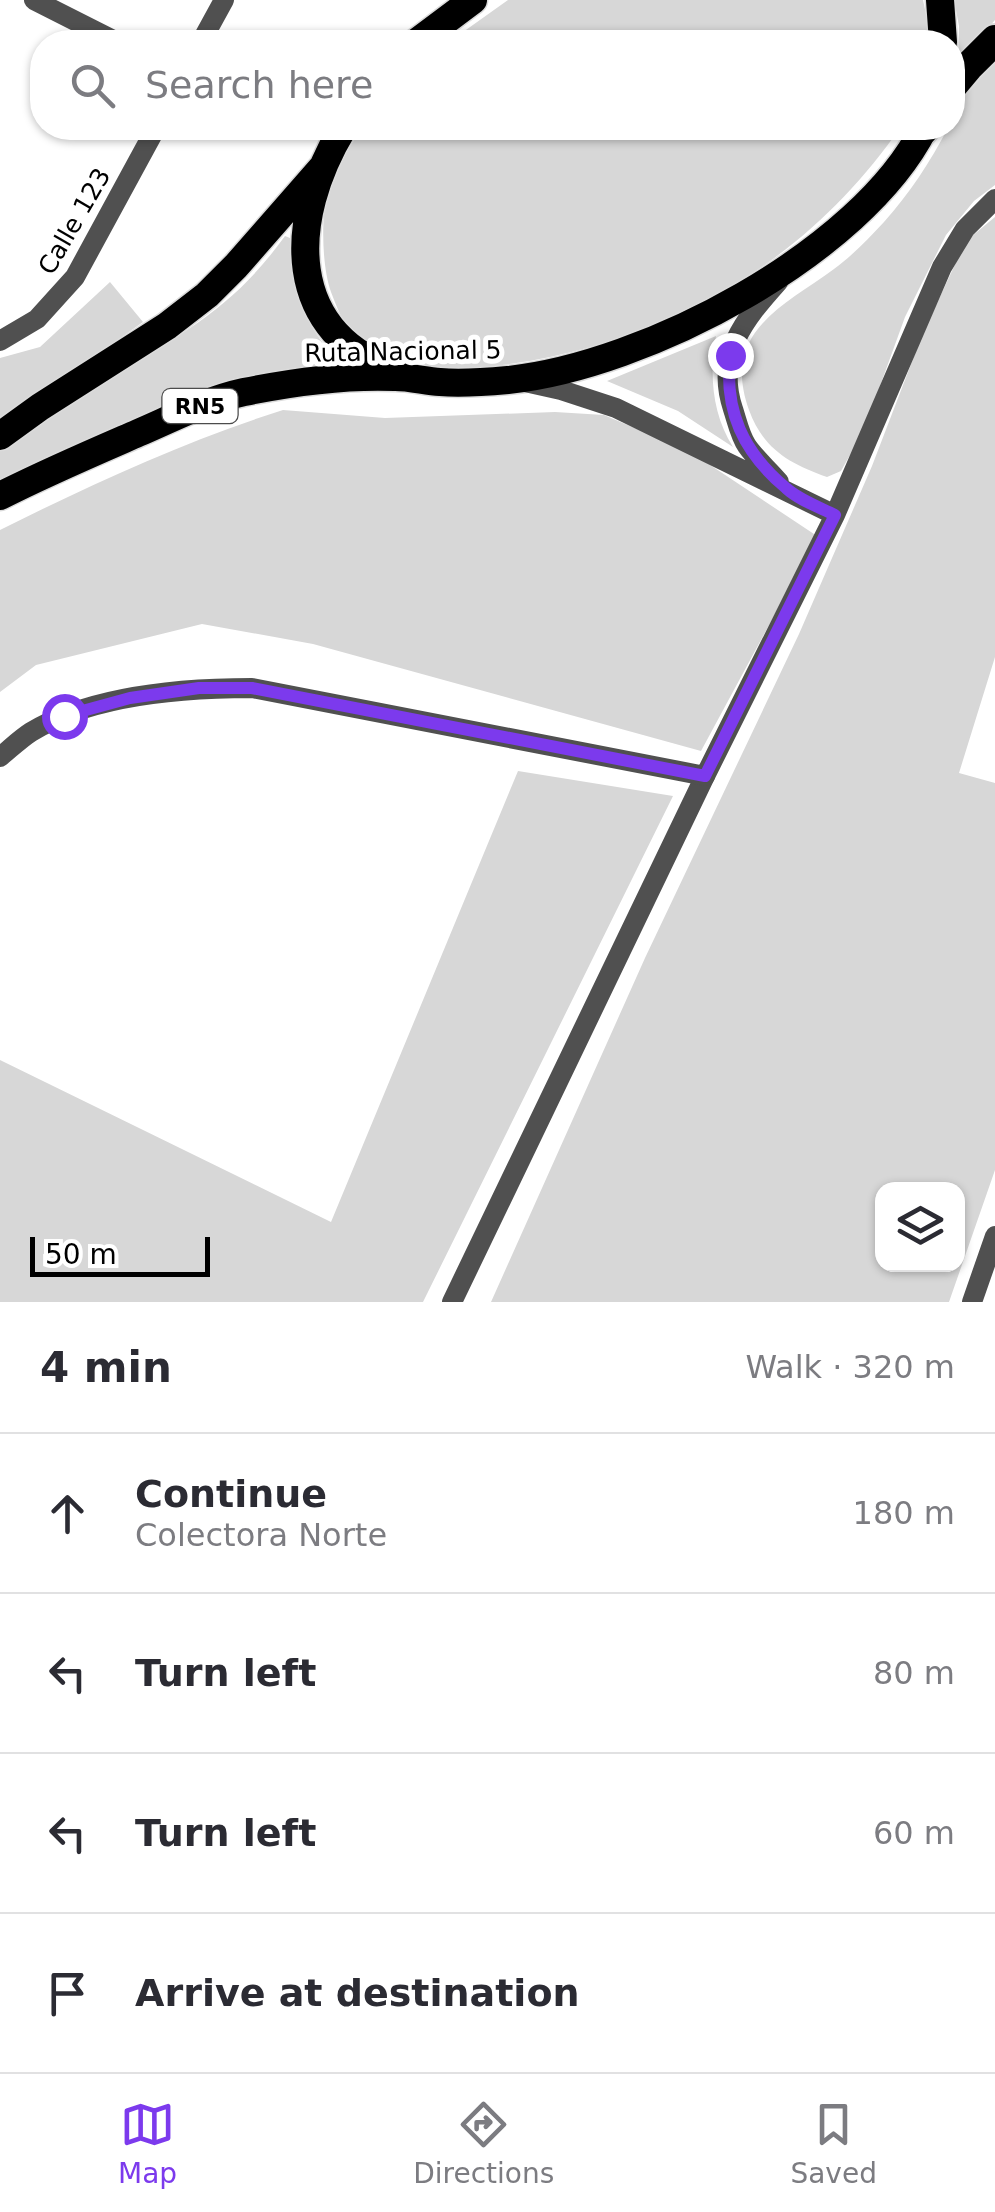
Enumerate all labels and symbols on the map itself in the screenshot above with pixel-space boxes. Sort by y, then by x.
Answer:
street label: Calle 123 [32,163,116,279]
route end [708,333,754,379]
street label: Ruta Nacional 5 [304,335,502,368]
road number: RN5 [162,389,238,423]
route start [42,694,88,740]
scale bar [30,1232,210,1276]

